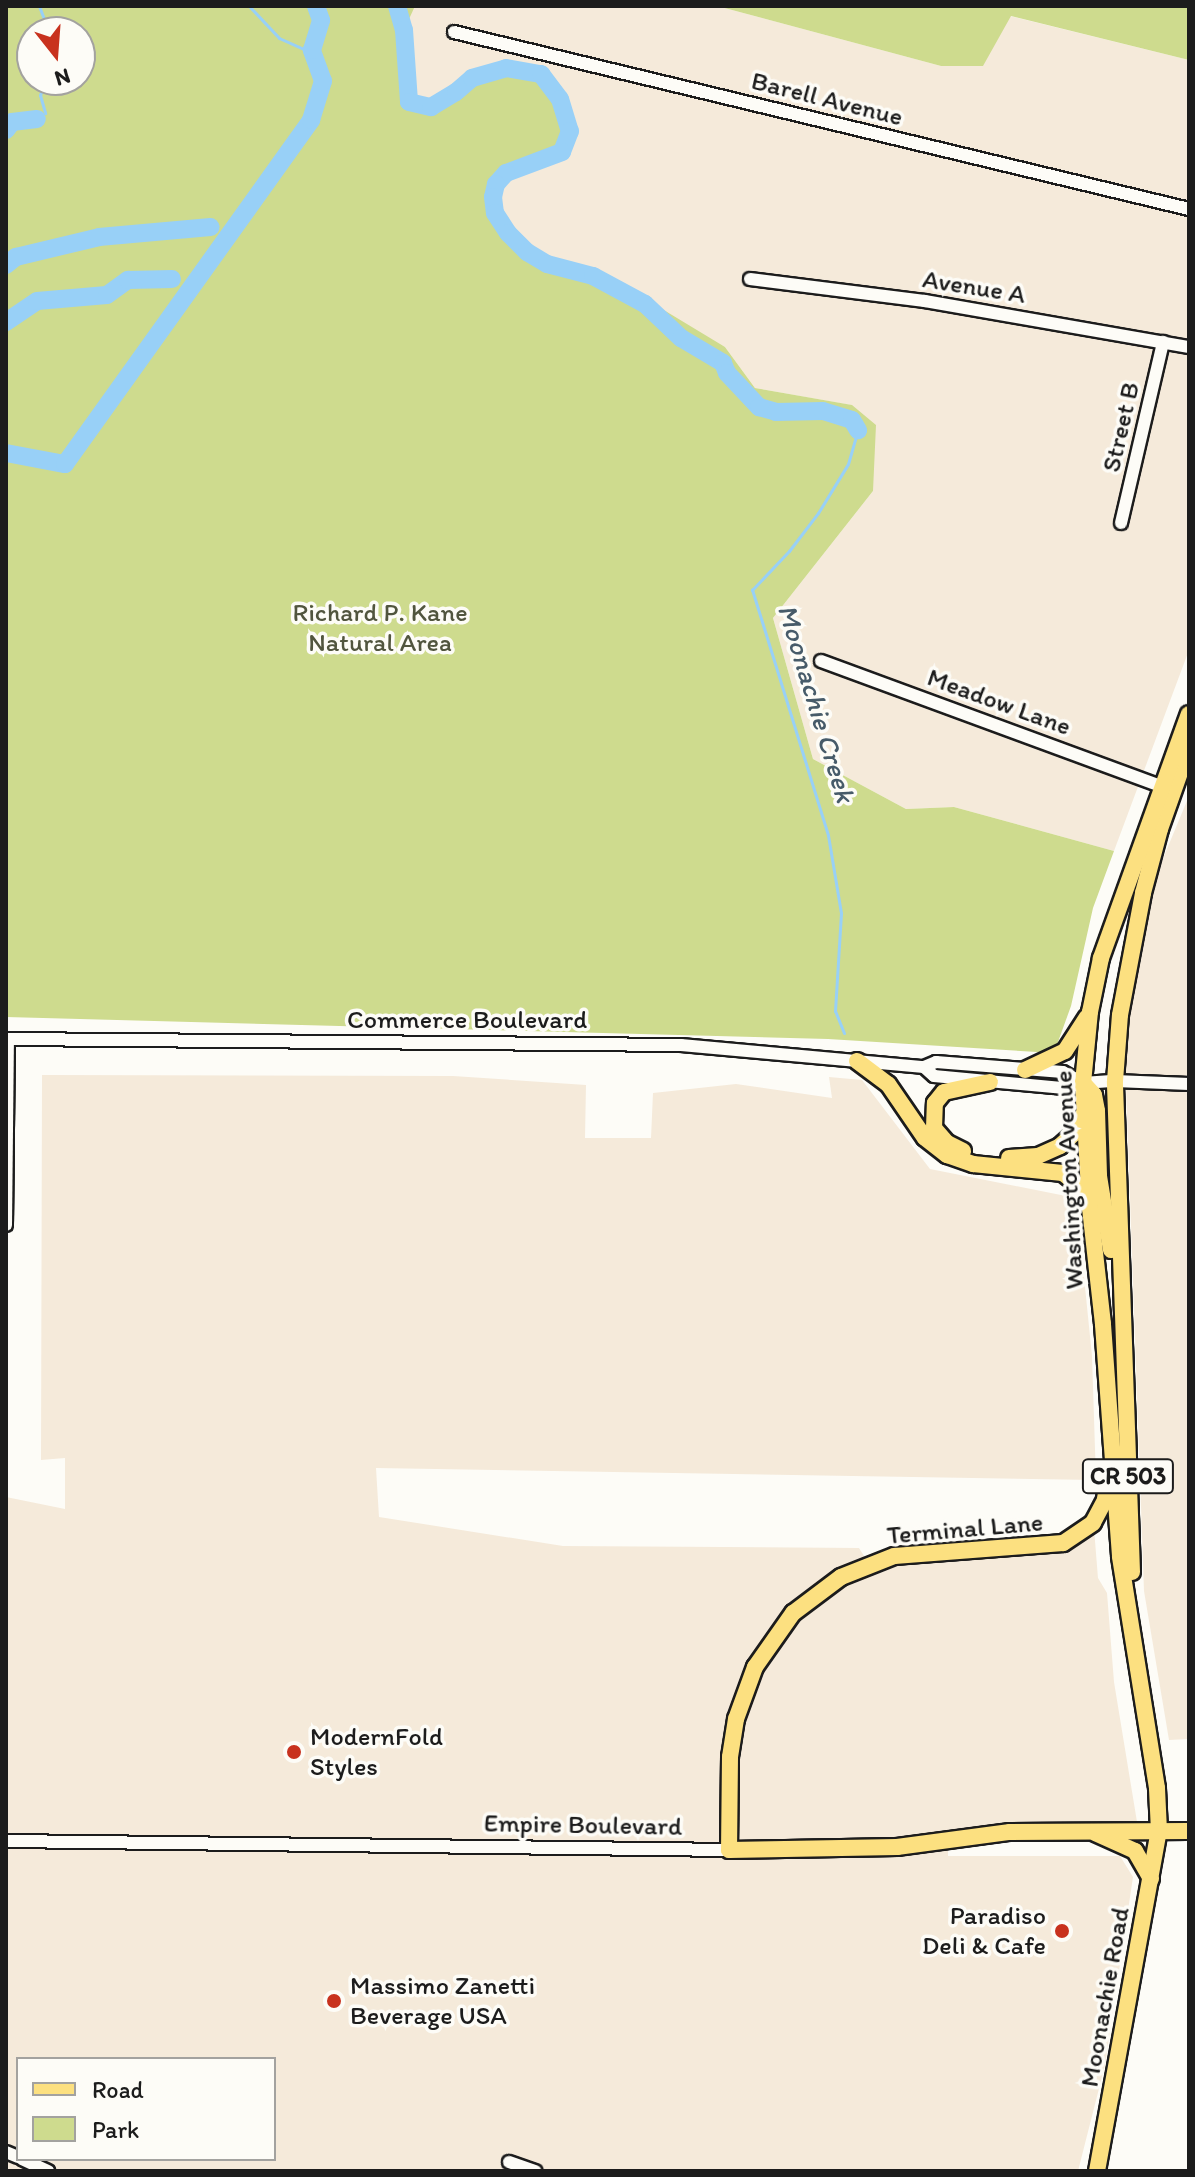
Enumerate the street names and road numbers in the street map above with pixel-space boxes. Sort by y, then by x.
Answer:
street label: Barell Avenue [748,65,906,133]
street label: Avenue A [920,263,1028,311]
street label: Street B [1096,379,1146,475]
street label: Meadow Lane [923,662,1075,742]
street label: Commerce Boulevard [347,1004,587,1036]
street label: Washington Avenue [1048,1070,1090,1290]
road number: CR 503 [1080,1456,1176,1496]
street label: Terminal Lane [885,1507,1045,1551]
street label: Empire Boulevard [483,1808,683,1842]
street label: Moonachie Road [1074,1905,1136,2089]

